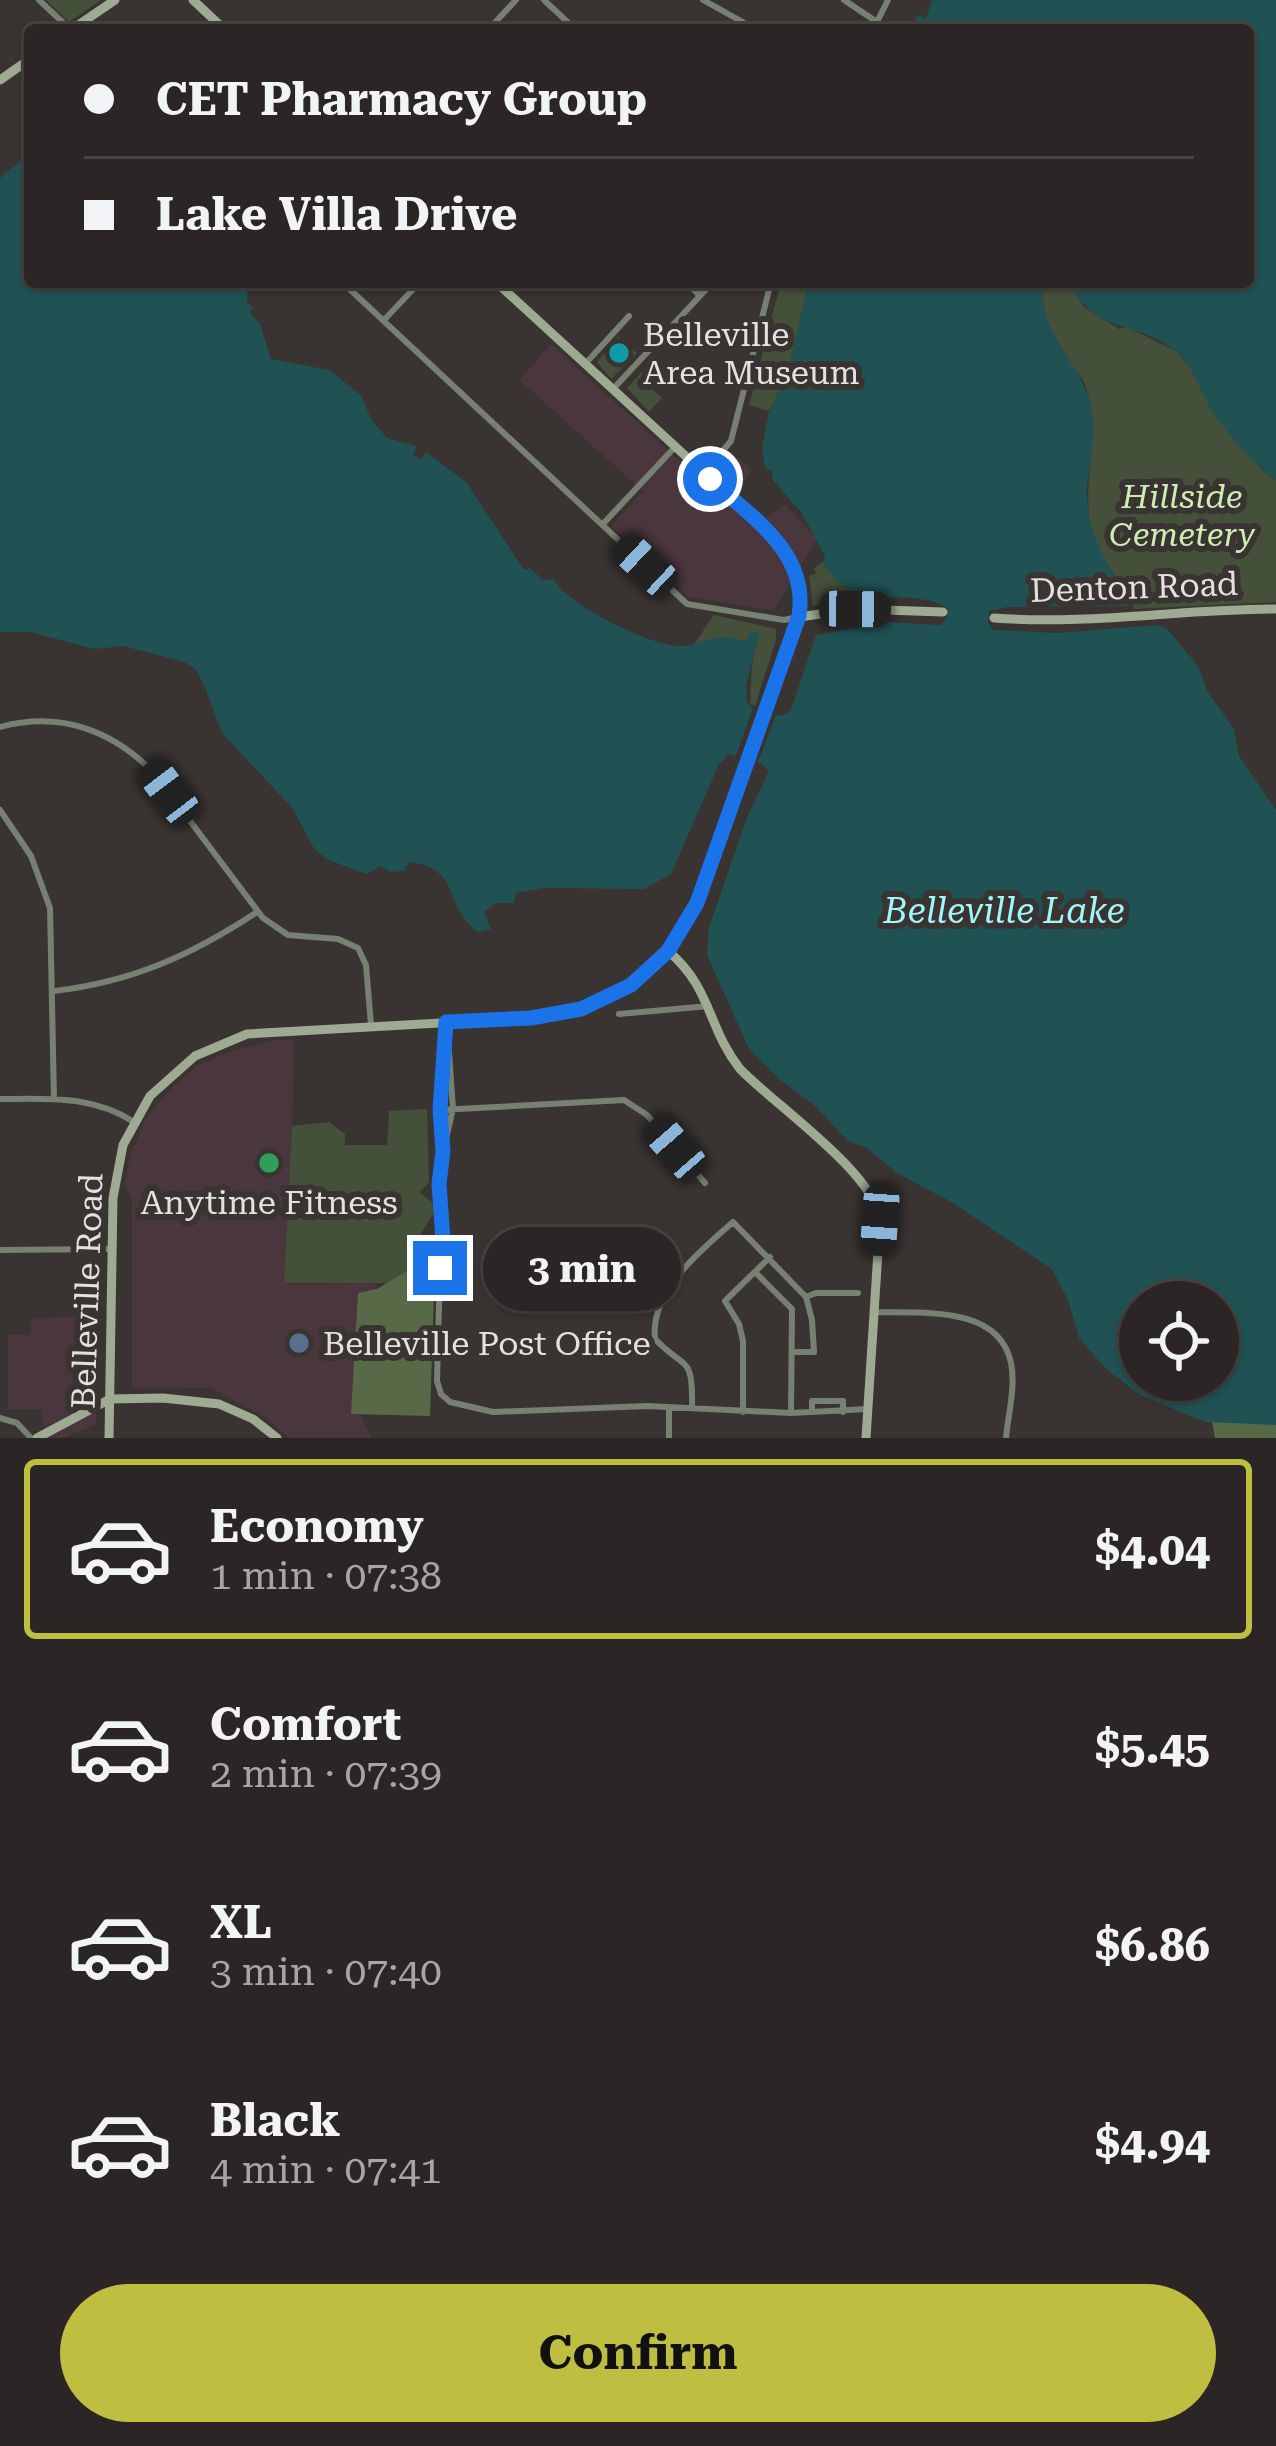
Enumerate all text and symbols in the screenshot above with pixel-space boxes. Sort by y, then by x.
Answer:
text: CET Pharmacy Group [156,73,647,126]
text: Lake Villa Drive [156,188,517,241]
place label: Belleville Area Museum [643,315,860,392]
marker: Belleville Area Museum [606,340,632,366]
route start [683,452,737,506]
park label: Hillside Cemetery [1109,477,1256,554]
car [606,527,684,603]
street label: Denton Road [1029,564,1239,610]
car [819,590,891,628]
car [133,752,205,832]
water label: Belleville Lake [882,890,1125,932]
car [638,1109,712,1187]
marker: Anytime Fitness [256,1150,282,1176]
street label: Belleville Road [63,1172,111,1410]
place label: Anytime Fitness [140,1183,398,1222]
car [860,1183,900,1257]
callout: 3 min [482,1226,680,1310]
route end [413,1241,467,1295]
text: 3 min [528,1246,636,1292]
map controls [1119,1281,1239,1401]
button: locate [1119,1281,1239,1401]
place label: Belleville Post Office [323,1324,651,1363]
marker: Belleville Post Office [286,1330,312,1356]
icon: car [66,1495,174,1603]
text: Economy [210,1500,424,1553]
text: $4.04 [1095,1523,1210,1576]
text: 1 min · 07:38 [210,1553,442,1599]
icon: car [66,1693,174,1801]
text: Comfort [210,1698,401,1751]
text: $5.45 [1095,1721,1210,1774]
text: 2 min · 07:39 [210,1751,442,1797]
icon: car [66,1891,174,1999]
text: XL [210,1896,272,1949]
text: $6.86 [1095,1919,1210,1972]
text: 3 min · 07:40 [210,1949,442,1995]
icon: car [66,2089,174,2197]
text: Black [210,2094,340,2147]
text: $4.94 [1095,2117,1210,2170]
text: 4 min · 07:41 [210,2147,442,2193]
button: Confirm [60,2284,1216,2422]

